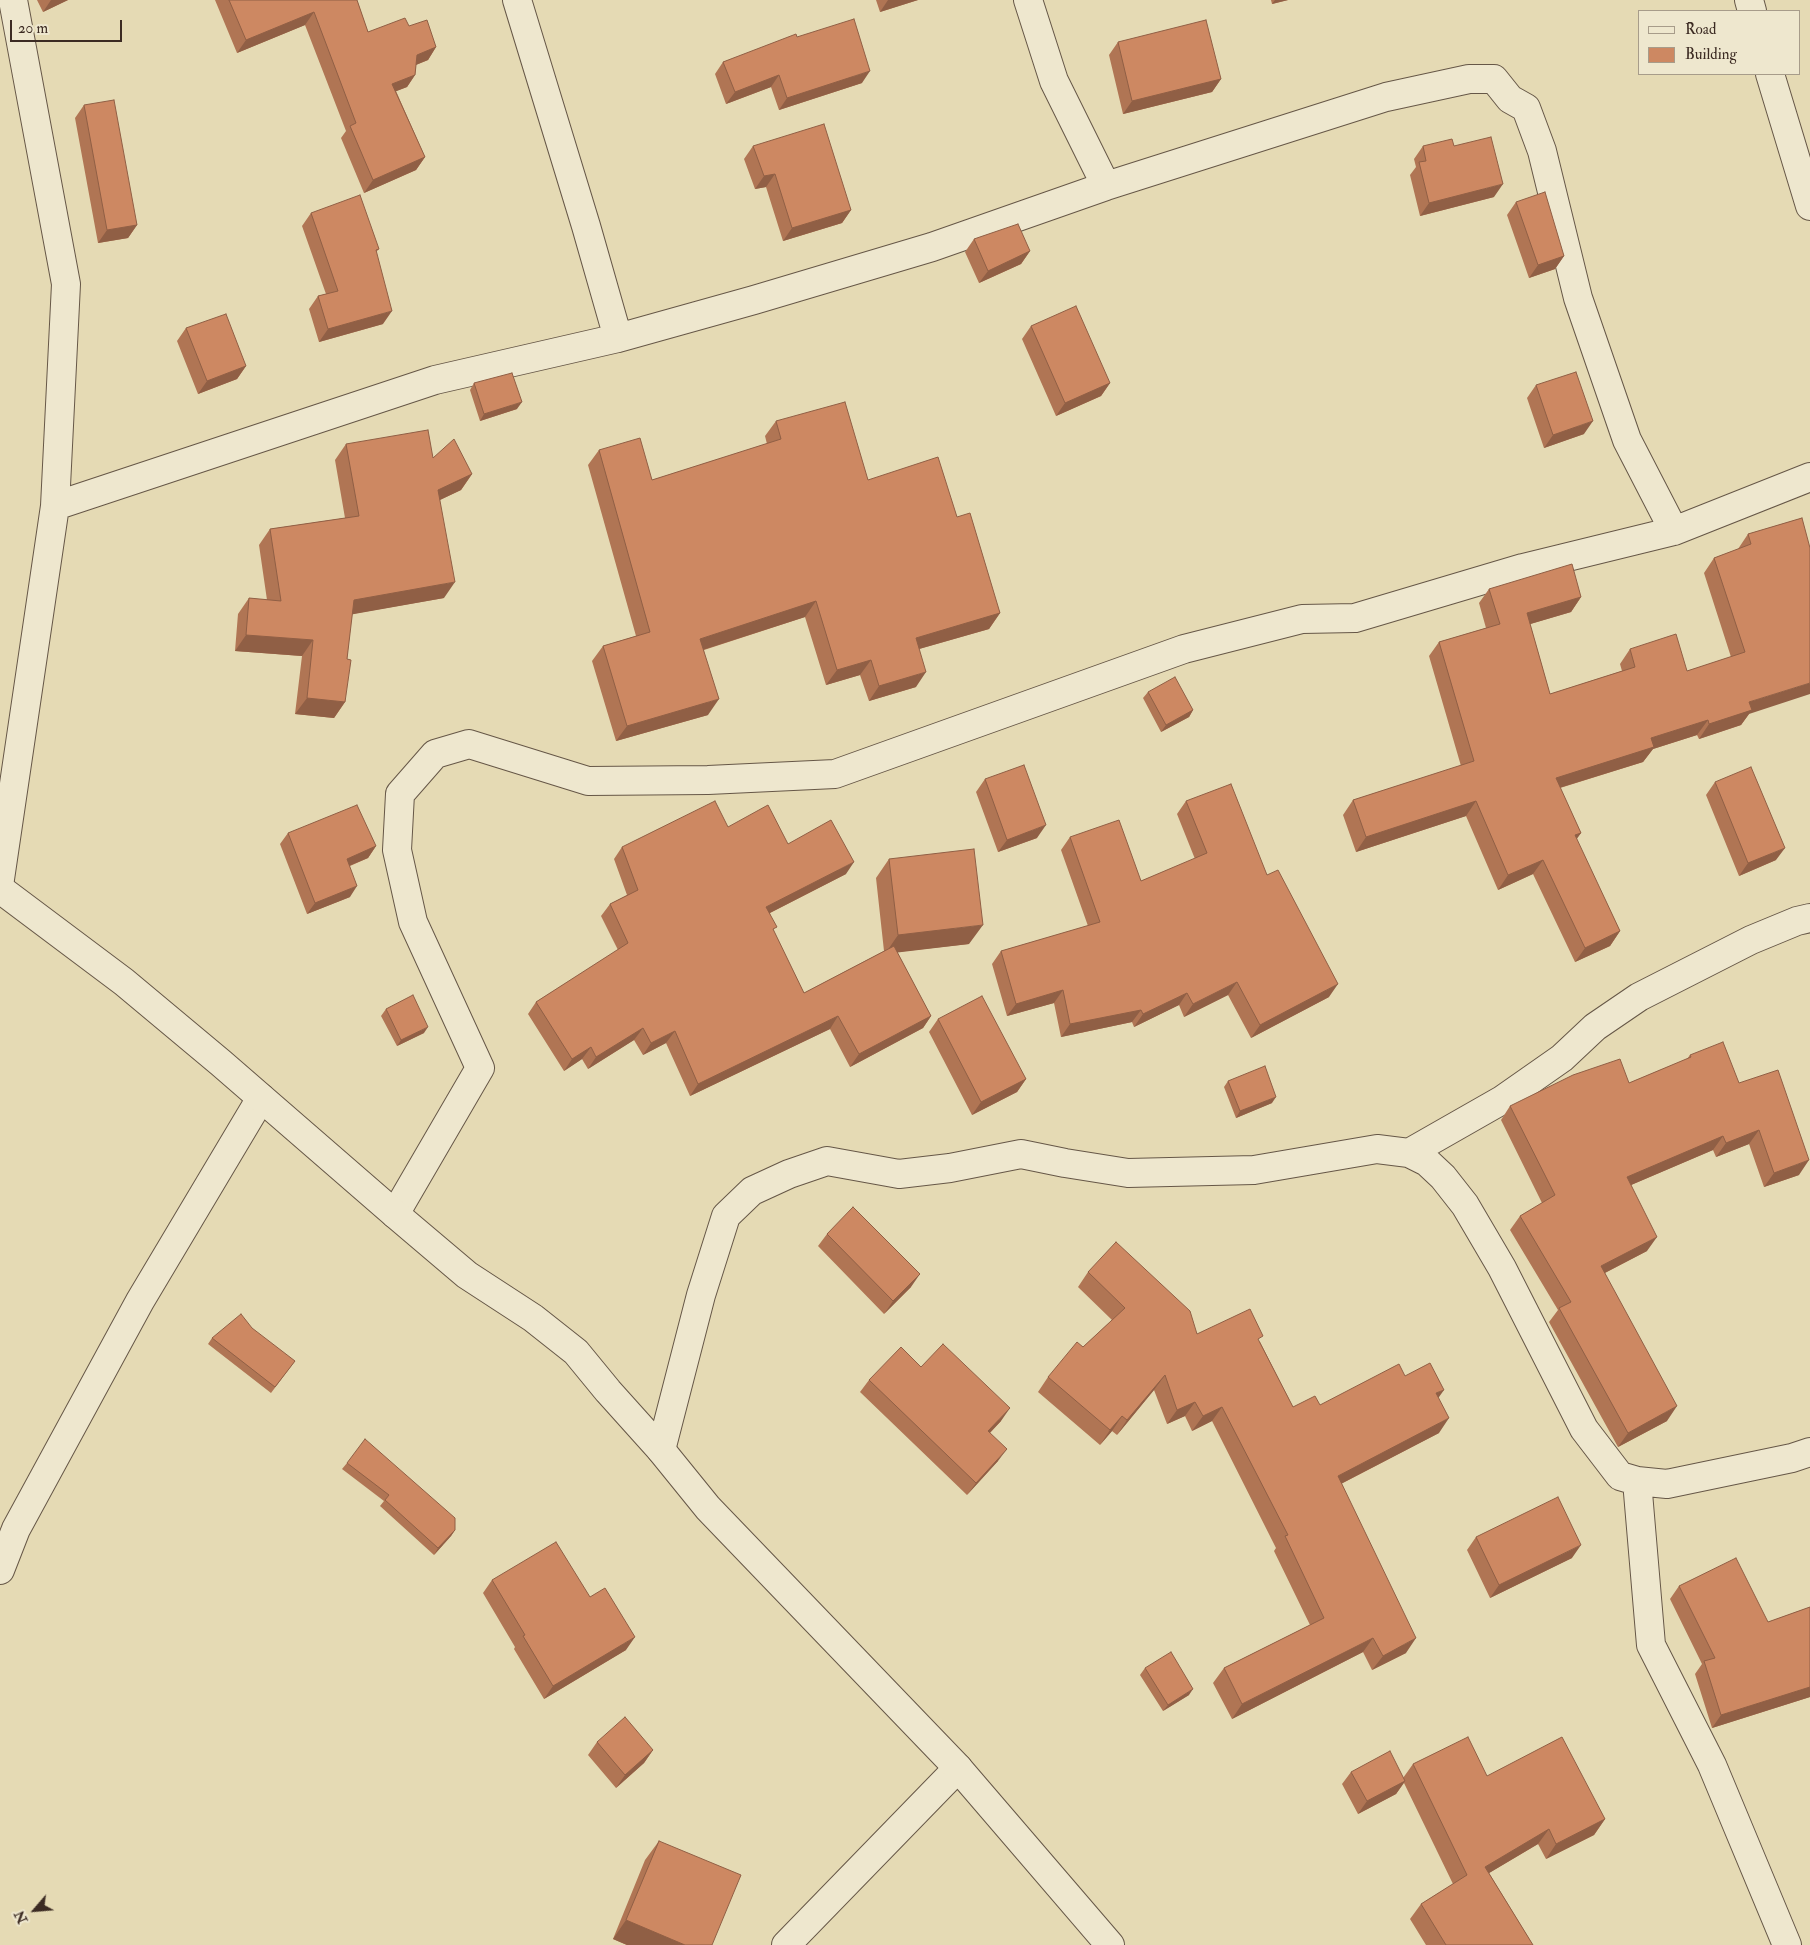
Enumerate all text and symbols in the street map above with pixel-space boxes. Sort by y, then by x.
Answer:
scale bar [12,10,125,42]
legend [1638,10,1800,75]
text: 20 m [18,19,48,38]
text: Road [1685,20,1716,39]
text: Building [1685,45,1737,64]
north arrow [10,1885,60,1935]
text: N [11,1908,32,1926]

